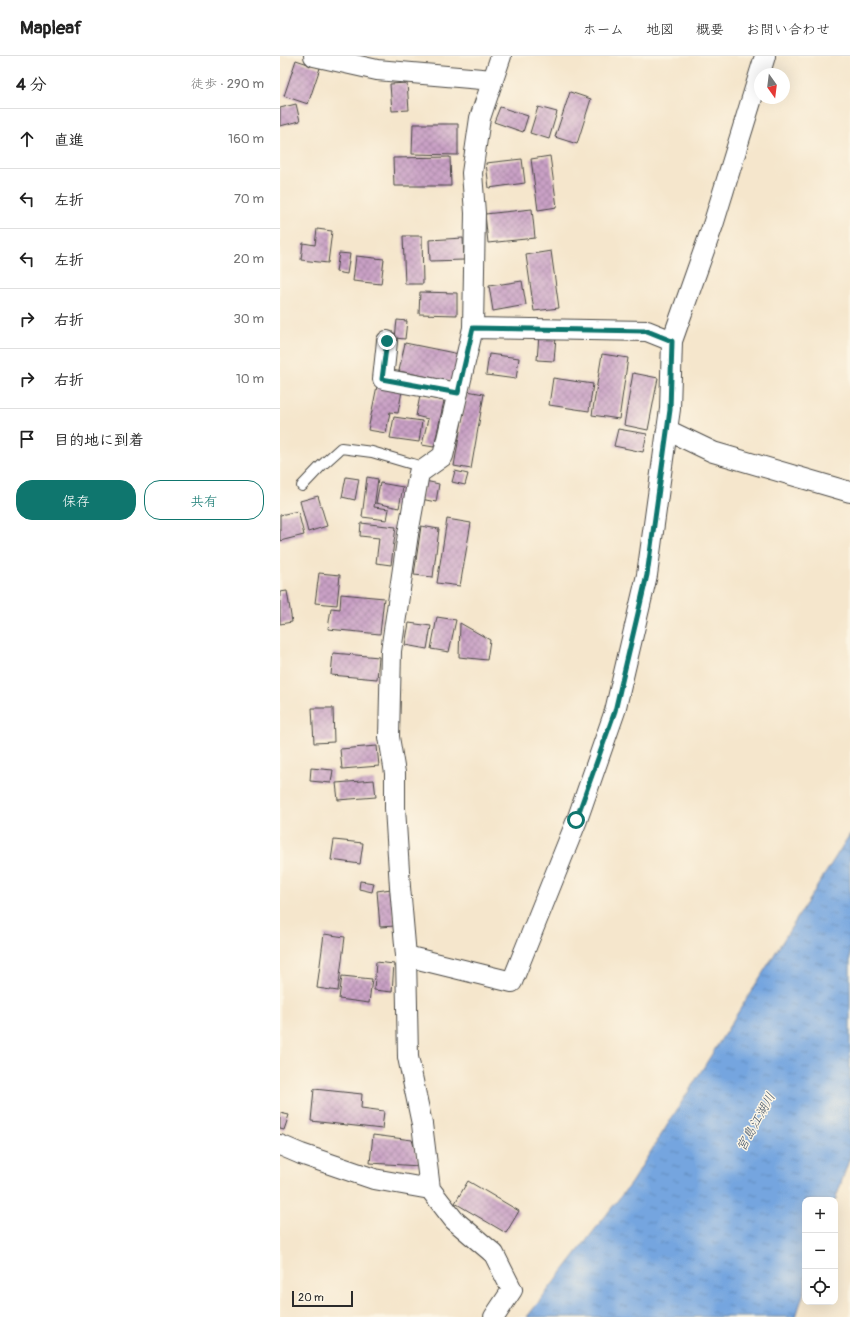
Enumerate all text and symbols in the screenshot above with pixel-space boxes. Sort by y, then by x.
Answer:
text: Mapleaf [20,16,82,40]
text: ホーム [583,21,624,38]
text: 地図 [646,21,674,38]
text: 概要 [696,21,724,38]
text: お問い合わせ [746,21,830,38]
north arrow [754,68,790,104]
text: 4 分 [16,74,47,95]
text: 徒歩 · 290 m [191,76,264,92]
icon: ahead [16,128,38,150]
text: 直進 [54,131,84,150]
text: 160 m [228,131,264,147]
icon: left [16,188,38,210]
text: 左折 [54,191,84,210]
text: 70 m [234,191,264,207]
icon: left [16,248,38,270]
text: 左折 [54,251,84,270]
text: 20 m [233,251,264,267]
icon: right [16,308,38,330]
text: 右折 [54,311,84,330]
text: 30 m [234,311,264,327]
route end [378,332,396,350]
icon: right [16,368,38,390]
text: 右折 [54,371,84,390]
text: 10 m [236,371,264,387]
icon: arrive [16,428,38,450]
text: 目的地に到着 [54,431,144,450]
button: 保存 [16,480,136,520]
button: 共有 [144,480,264,520]
route start [567,811,585,829]
water label: 宮島江湖川 [733,1090,779,1154]
map controls [802,1197,838,1305]
button: + [802,1197,838,1233]
button: − [802,1233,838,1269]
button: locate [802,1269,838,1305]
scale bar [292,1289,353,1308]
text: 20 m [298,1291,324,1304]

